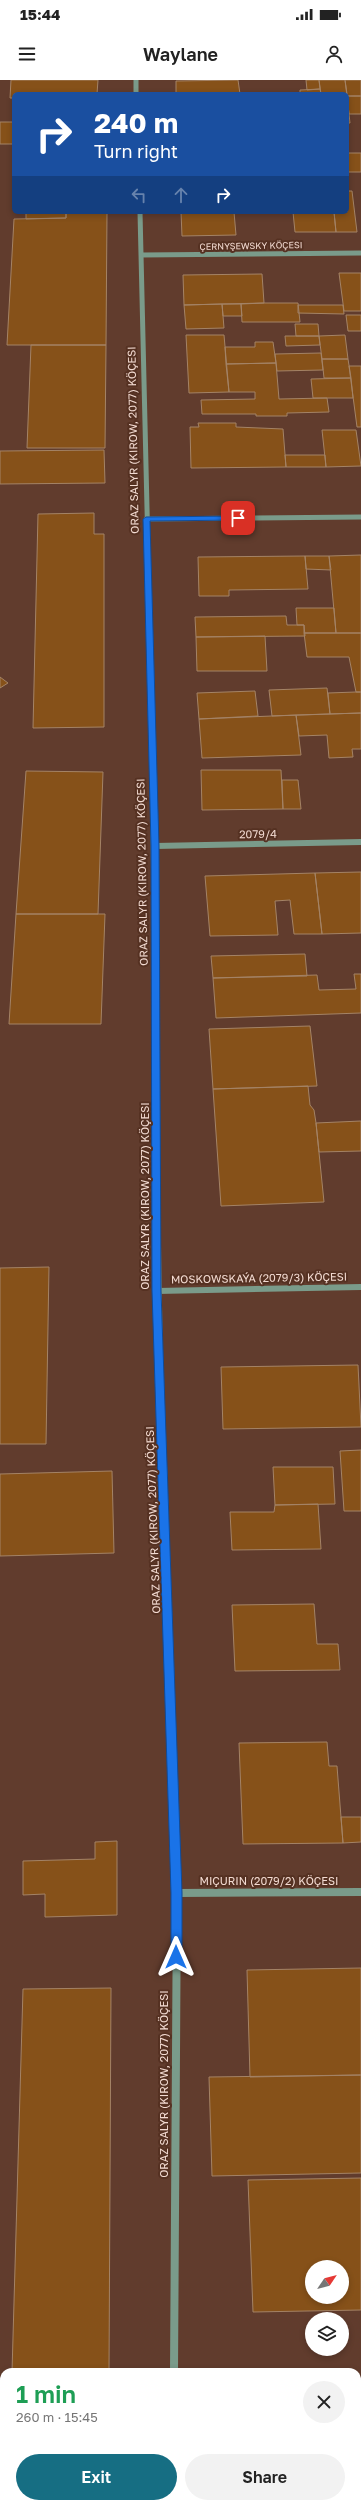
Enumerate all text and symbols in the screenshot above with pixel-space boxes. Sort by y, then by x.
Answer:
text: 15:44 [20,5,60,23]
icon: menu [16,43,38,65]
text: Waylane [143,43,218,65]
icon: person [323,43,345,65]
text: 240 m [94,106,178,139]
icon: right [28,108,80,160]
text: Turn right [94,140,178,162]
icon: left [128,184,150,206]
icon: ahead [170,184,192,206]
icon: right [212,184,234,206]
street label: ÇERNYŞEWSKY KÖÇESI [199,239,303,252]
street label: ORAZ SALYR (KIROW, 2077) KÖÇESI [124,346,141,534]
pin [221,501,255,535]
icon: arrive [227,507,249,529]
street label: ORAZ SALYR (KIROW, 2077) KÖÇESI [133,778,150,966]
street label: 2079/4 [239,827,277,840]
street label: ORAZ SALYR (KIROW, 2077) KÖÇESI [138,1102,151,1290]
street label: MOSKOWSKAÝA (2079/3) KÖÇESI [171,1269,347,1286]
street label: ORAZ SALYR (KIROW, 2077) KÖÇESI [143,1426,162,1614]
street label: MIÇURIN (2079/2) KÖÇESI [199,1874,339,1887]
position arrow [155,1936,197,1978]
street label: ORAZ SALYR (KIROW, 2077) KÖÇESI [157,1990,170,2178]
north arrow [305,2260,349,2304]
map controls [305,2260,349,2356]
button: layers [305,2312,349,2356]
text: 1 min [16,2379,76,2408]
button: close [303,2381,345,2423]
text: 260 m · 15:45 [16,2409,98,2425]
button: Exit [16,2454,177,2500]
button: Share [185,2454,345,2500]

